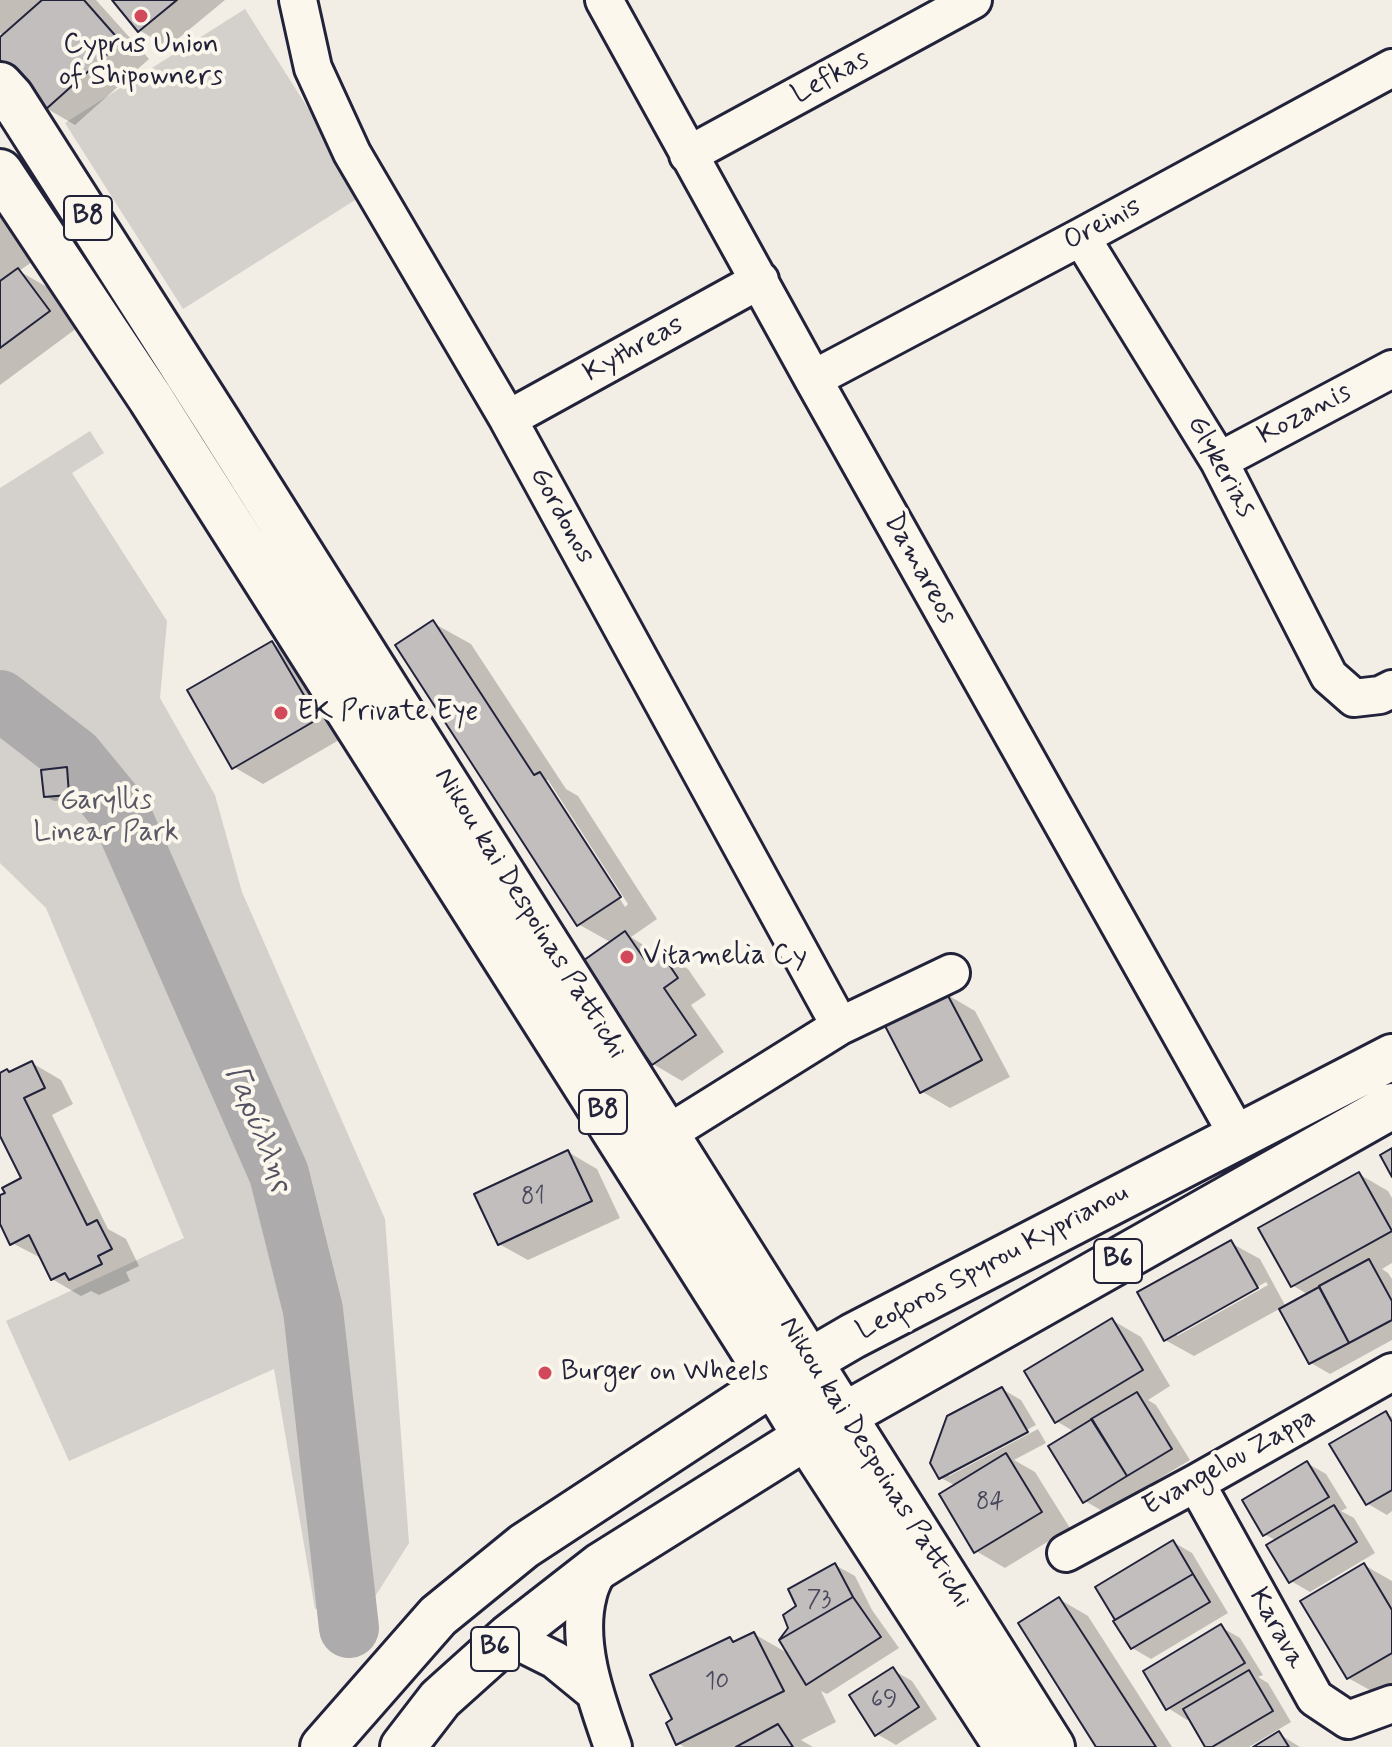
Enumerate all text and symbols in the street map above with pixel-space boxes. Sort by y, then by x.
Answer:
marker: Cyprus Union of Shipowners [132,7,150,25]
place label: Cyprus Union of Shipowners [59,29,223,95]
street label: Lefkas [786,43,876,113]
street label: Oreinis [1059,191,1147,259]
road number: B8 [64,196,112,240]
street label: Kythreas [578,309,690,391]
street label: Kozanis [1253,376,1357,454]
street label: Glykerias [1178,410,1262,524]
street label: Gordonos [521,462,601,570]
street label: Damareos [875,508,963,630]
place label: EK Private Eye [297,696,478,730]
marker: EK Private Eye [272,704,290,722]
street label: Nikou kai Despoinas Pattichi [425,762,633,1066]
park label: Garyllis Linear Park [33,785,179,851]
place label: Vitamelia Cy [643,940,807,974]
marker: Vitamelia Cy [618,948,636,966]
water label: Γαρύλλης [215,1060,299,1198]
road number: B8 [579,1090,627,1134]
street label: Leoforos Spyrou Kyprianou [851,1177,1135,1349]
house number: 81 [521,1184,545,1212]
road number: B6 [1094,1239,1142,1283]
street label: Nikou kai Despoinas Pattichi [770,1311,978,1615]
place label: Burger on Wheels [561,1356,768,1390]
marker: Burger on Wheels [536,1364,554,1382]
street label: Evangelou Zappa [1137,1402,1323,1524]
house number: 84 [976,1489,1004,1517]
street label: Karava [1240,1583,1312,1675]
house number: 73 [807,1587,831,1615]
road number: B6 [471,1627,519,1671]
house number: 10 [705,1669,729,1697]
house number: 69 [871,1687,897,1715]

